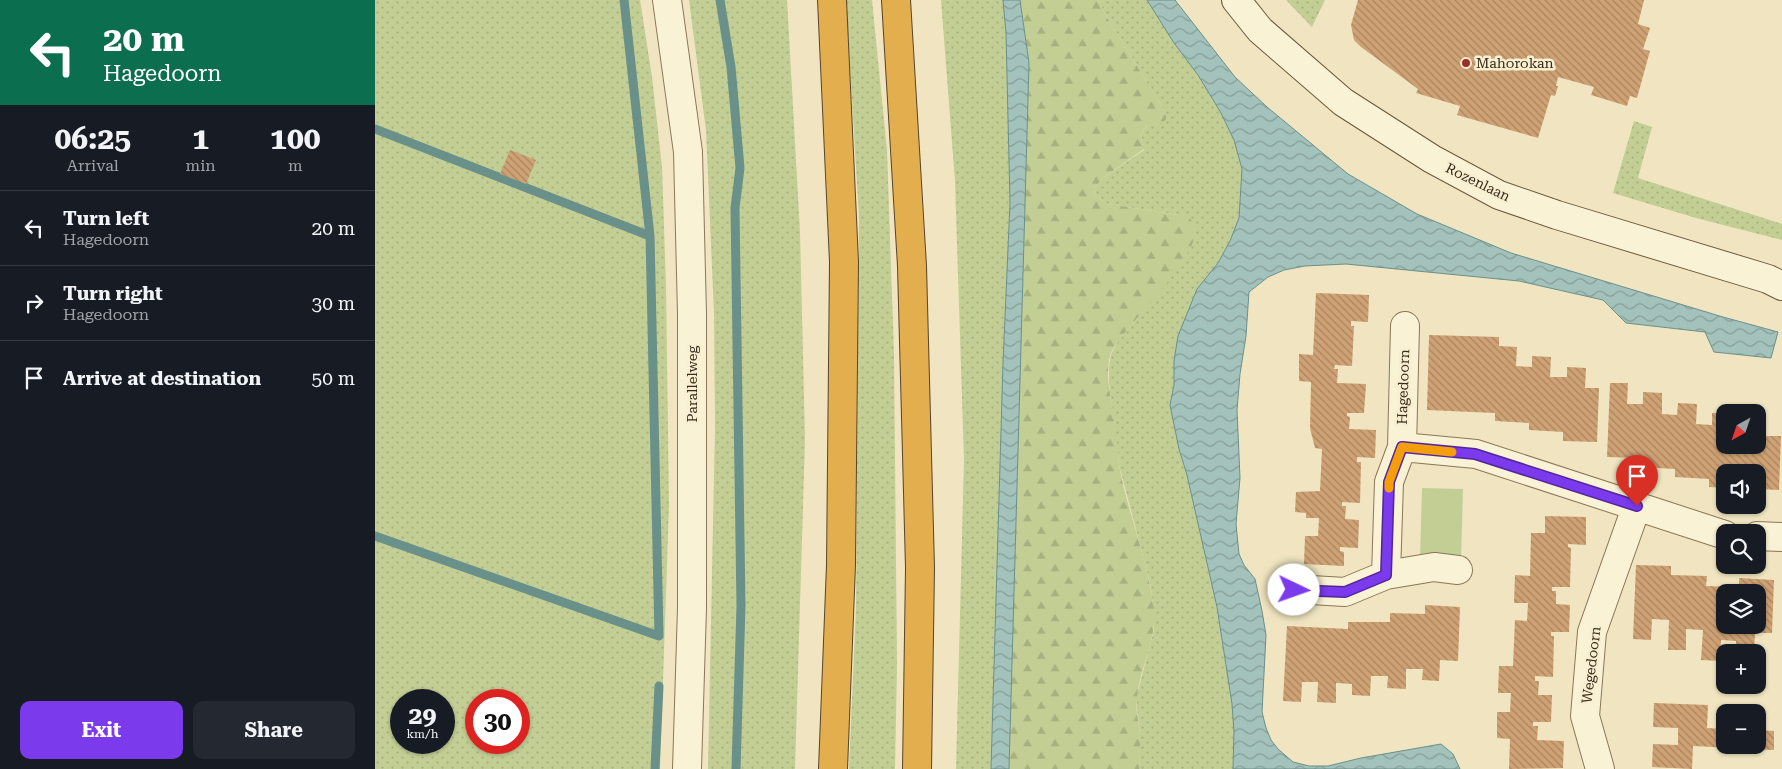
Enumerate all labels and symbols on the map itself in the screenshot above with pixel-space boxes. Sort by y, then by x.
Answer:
place label: Mahorokan [1476,55,1554,71]
marker: Mahorokan [1460,57,1472,69]
street label: Rozenlaan [1443,160,1513,204]
street label: Parallelweg [684,346,700,422]
street label: Hagedoorn [1394,349,1412,425]
north arrow [1716,404,1766,454]
pin [1616,455,1658,506]
position arrow [1267,563,1319,615]
street label: Wegedoorn [1578,626,1604,704]
speed limit sign: 30 [465,689,530,754]

